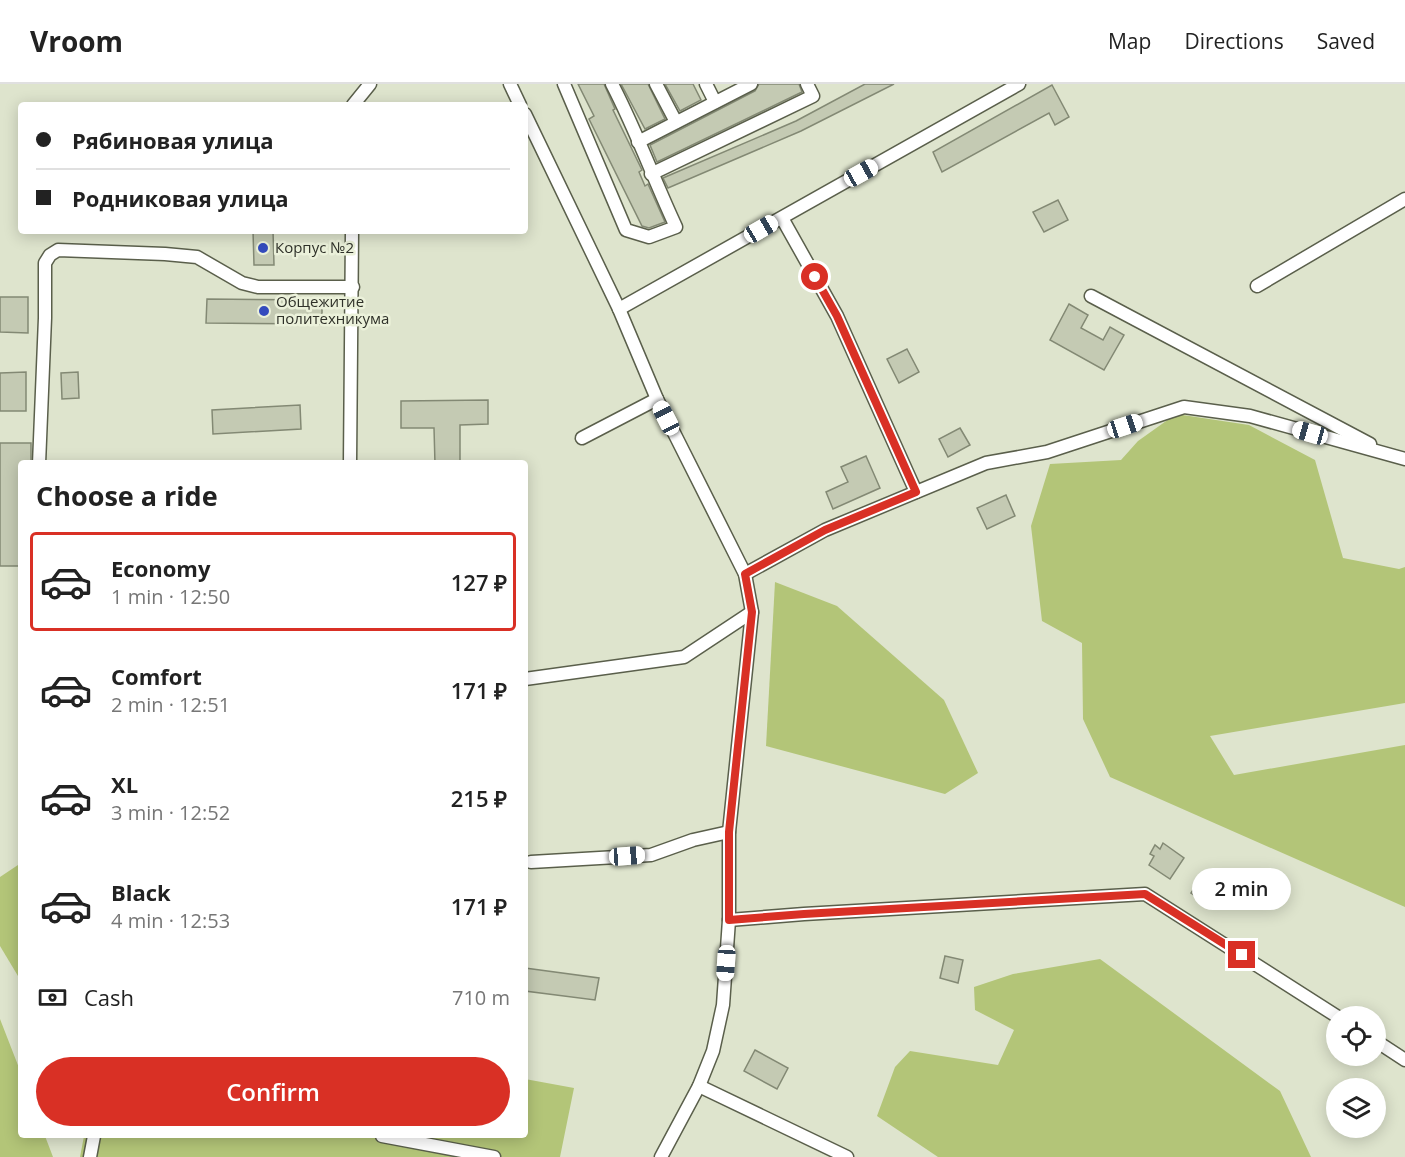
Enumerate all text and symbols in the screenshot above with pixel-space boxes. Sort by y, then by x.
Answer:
text: Vroom [30,22,123,60]
text: Map [1108,27,1151,55]
text: Directions [1184,27,1284,55]
text: Saved [1317,27,1375,55]
text: Рябиновая улица [72,125,273,155]
car [841,156,881,190]
text: Родниковая улица [72,183,289,213]
car [741,212,781,246]
place label: Корпус №2 [275,237,354,257]
marker: Корпус №2 [256,241,270,255]
route start [801,263,828,290]
place label: Общежитие политехникума [276,291,389,328]
marker: Общежитие политехникума [257,304,271,318]
car [650,398,682,438]
car [1105,412,1145,440]
car [1290,419,1330,447]
text: Choose a ride [36,477,218,514]
text: Economy [111,553,210,583]
icon: car [39,555,93,609]
text: 127 ₽ [451,567,507,597]
text: 1 min · 12:50 [111,583,230,610]
text: Comfort [111,661,202,691]
icon: car [39,663,93,717]
text: 171 ₽ [451,675,507,705]
text: 2 min · 12:51 [111,691,230,718]
text: XL [111,769,138,799]
icon: car [39,771,93,825]
text: 215 ₽ [451,783,507,813]
text: 3 min · 12:52 [111,799,230,826]
car [608,846,646,866]
callout: 2 min [1192,868,1292,910]
text: 2 min [1215,875,1269,902]
text: Black [111,877,171,907]
icon: car [39,879,93,933]
text: 171 ₽ [451,891,507,921]
text: 4 min · 12:53 [111,907,230,934]
route end [1228,941,1255,968]
car [716,944,736,982]
icon: cash [36,981,69,1014]
text: Cash [84,982,134,1012]
text: 710 m [452,984,510,1011]
map controls [1326,1006,1386,1138]
button: locate [1326,1006,1386,1066]
button: Confirm [36,1057,510,1126]
button: layers [1326,1078,1386,1138]

